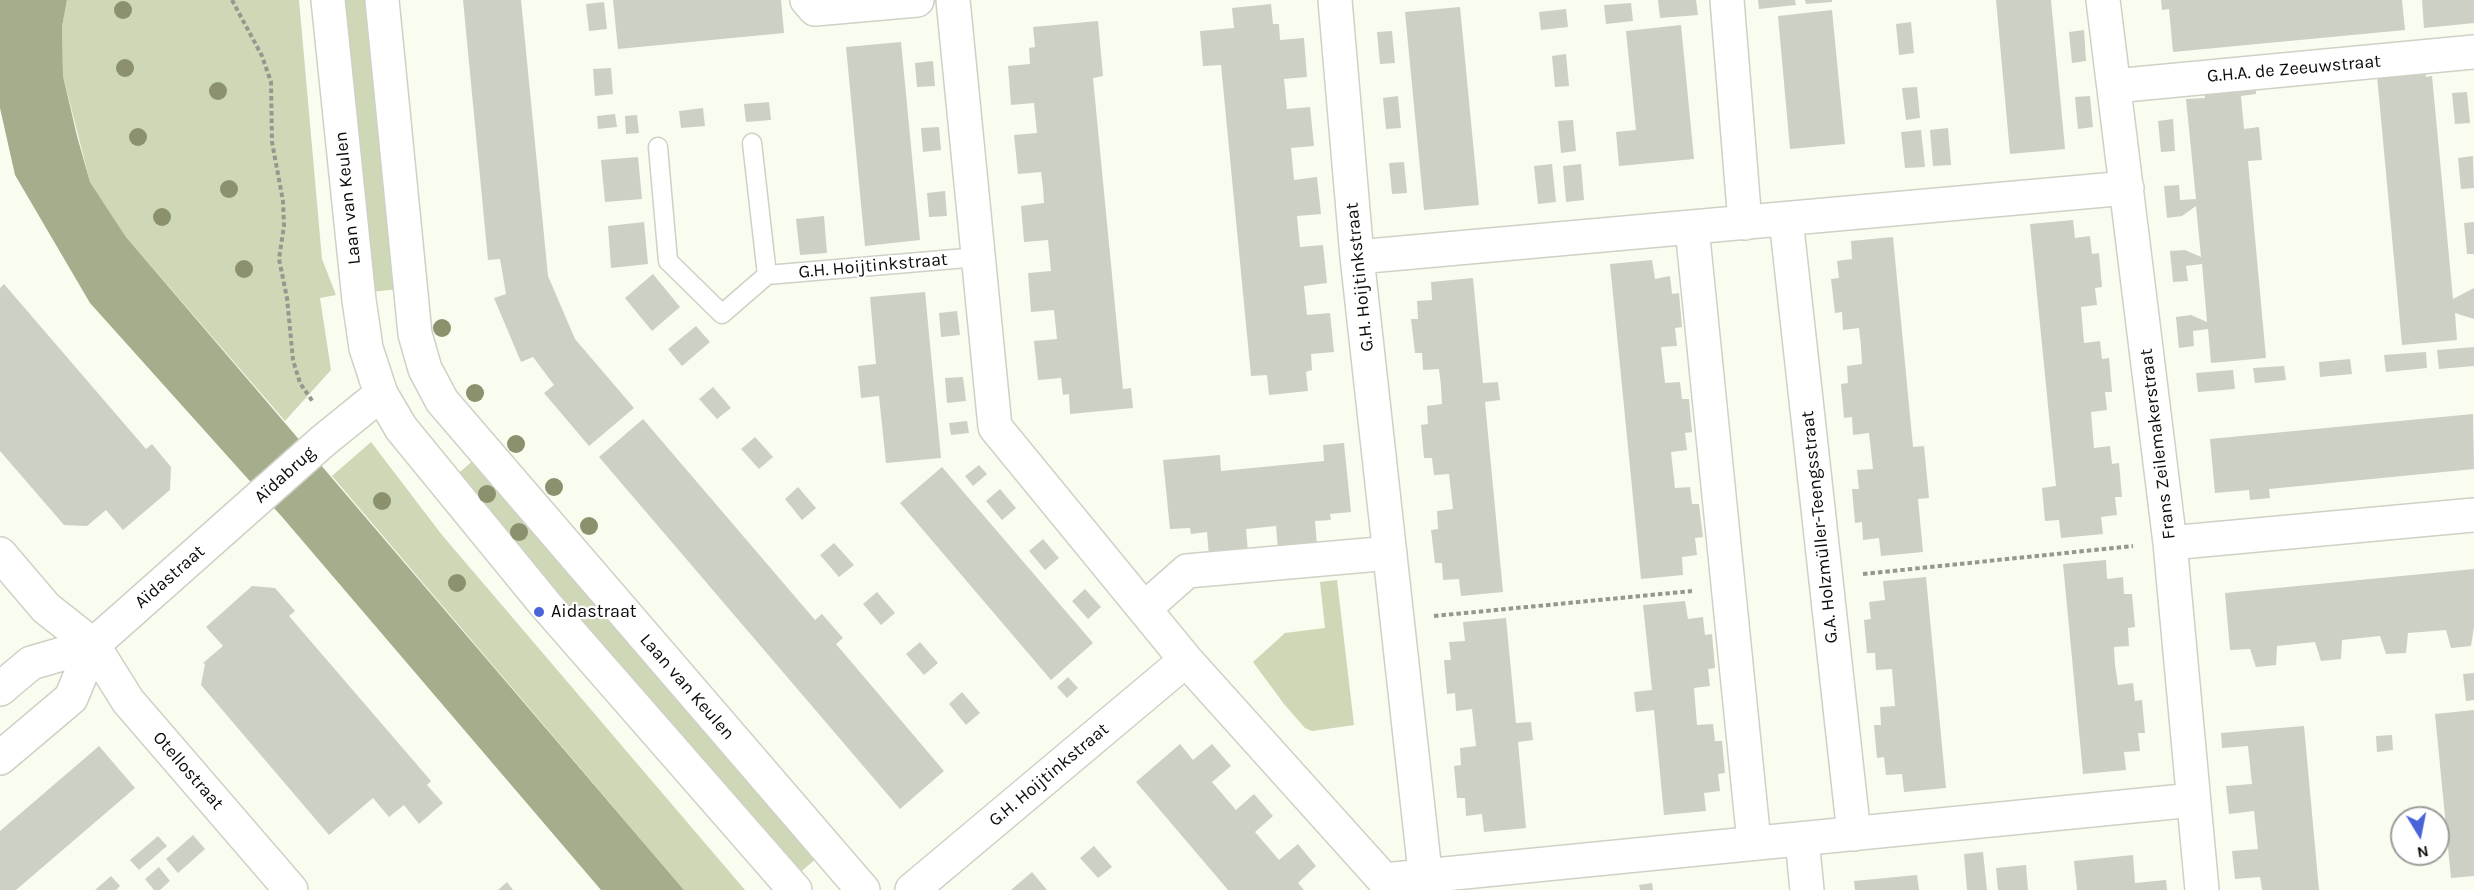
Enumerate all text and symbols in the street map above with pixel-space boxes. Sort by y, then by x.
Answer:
street label: G.H.A. de Zeeuwstraat [2206,51,2382,87]
street label: Laan van Keulen [330,130,366,266]
street label: G.H. Hoijtinkstraat [1341,201,1379,353]
street label: G.H. Hoijtinkstraat [798,249,948,283]
street label: Frans Zeilemakerstraat [2136,347,2180,541]
street label: G.A. Holzmüller-Teengsstraat [1797,410,1843,644]
street label: Aïdabrug [250,442,320,508]
street label: Aïdastraat [131,541,209,613]
place label: Aidastraat [551,601,637,623]
marker: Aidastraat [532,605,546,619]
street label: Laan van Keulen [635,629,739,745]
street label: G.H. Hoijtinkstraat [985,719,1113,831]
street label: Otellostraat [148,727,228,815]
north arrow [2390,806,2450,866]
text: N [2416,842,2430,863]

